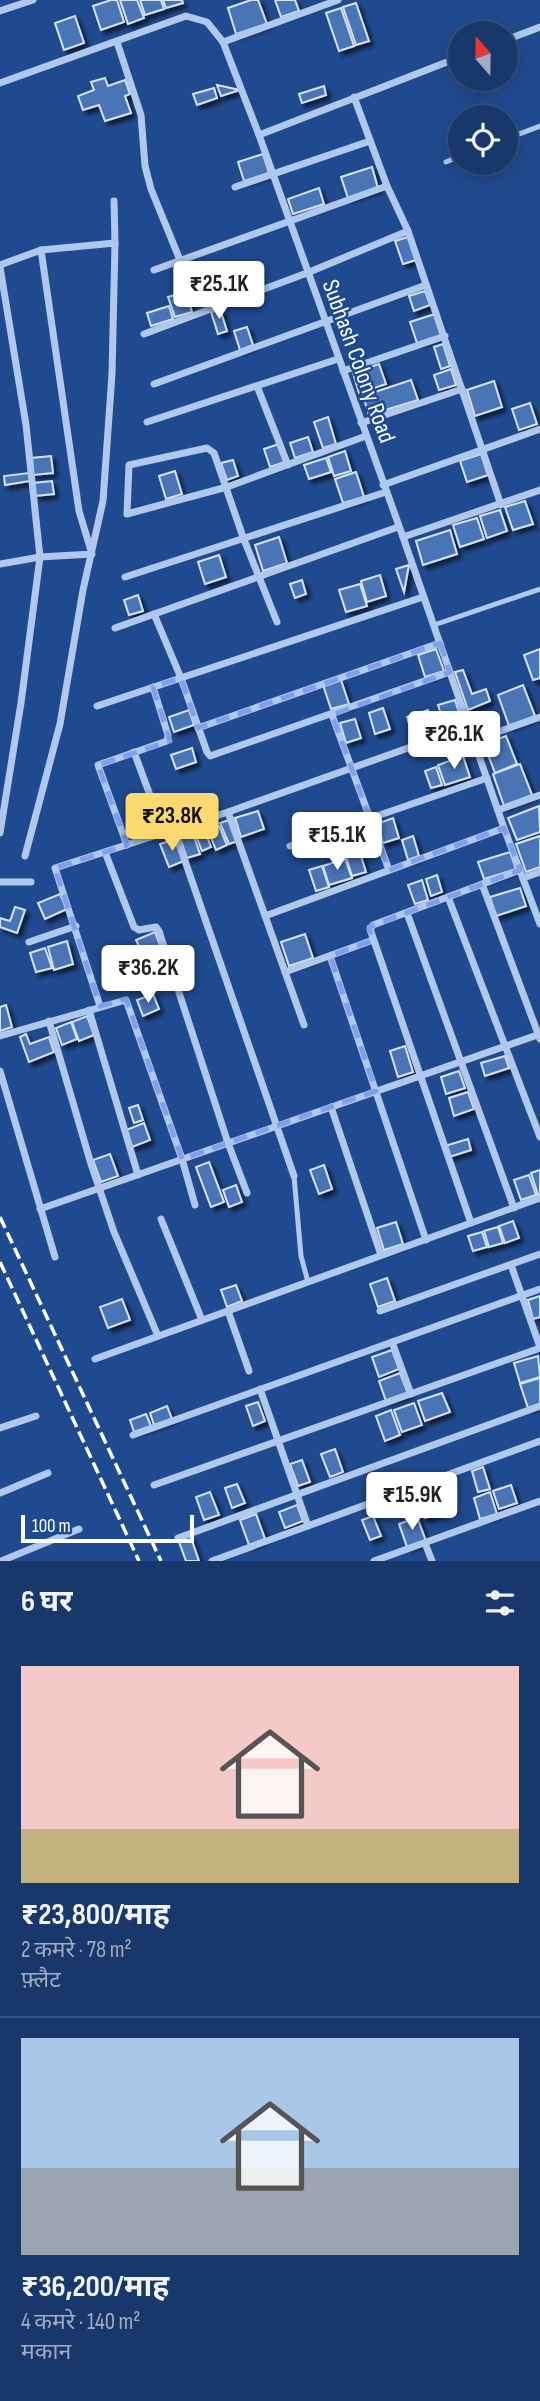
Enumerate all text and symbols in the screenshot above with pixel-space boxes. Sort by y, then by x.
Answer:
north arrow [448,21,518,91]
map controls [448,21,518,175]
button: locate [448,105,518,175]
pin: ₹25.1K [162,262,276,321]
text: ₹25.1K [189,270,249,298]
street label: Subhash Colony Road [316,276,401,447]
pin: ₹26.1K [397,712,511,771]
text: ₹26.1K [424,720,484,748]
pin: ₹23.8K [115,794,229,853]
text: ₹23.8K [142,802,202,830]
pin: ₹15.1K [280,812,394,872]
text: ₹15.1K [308,821,366,849]
pin: ₹36.2K [91,946,205,1005]
text: ₹36.2K [117,954,179,982]
pin: ₹15.9K [355,1472,469,1532]
text: ₹15.9K [382,1481,442,1509]
scale bar [21,1512,194,1544]
text: 100 m [32,1515,71,1538]
text: 6 घर [21,1584,72,1620]
icon: filters [481,1584,519,1622]
icon: home [207,1711,333,1837]
text: ₹23,800/माह [21,1897,170,1933]
text: 2 कमरे · 78 m² [21,1936,132,1964]
text: फ़्लैट [21,1966,61,1994]
icon: home [207,2083,333,2209]
text: ₹36,200/माह [21,2269,169,2305]
text: 4 कमरे · 140 m² [21,2308,141,2336]
text: मकान [21,2338,71,2366]

